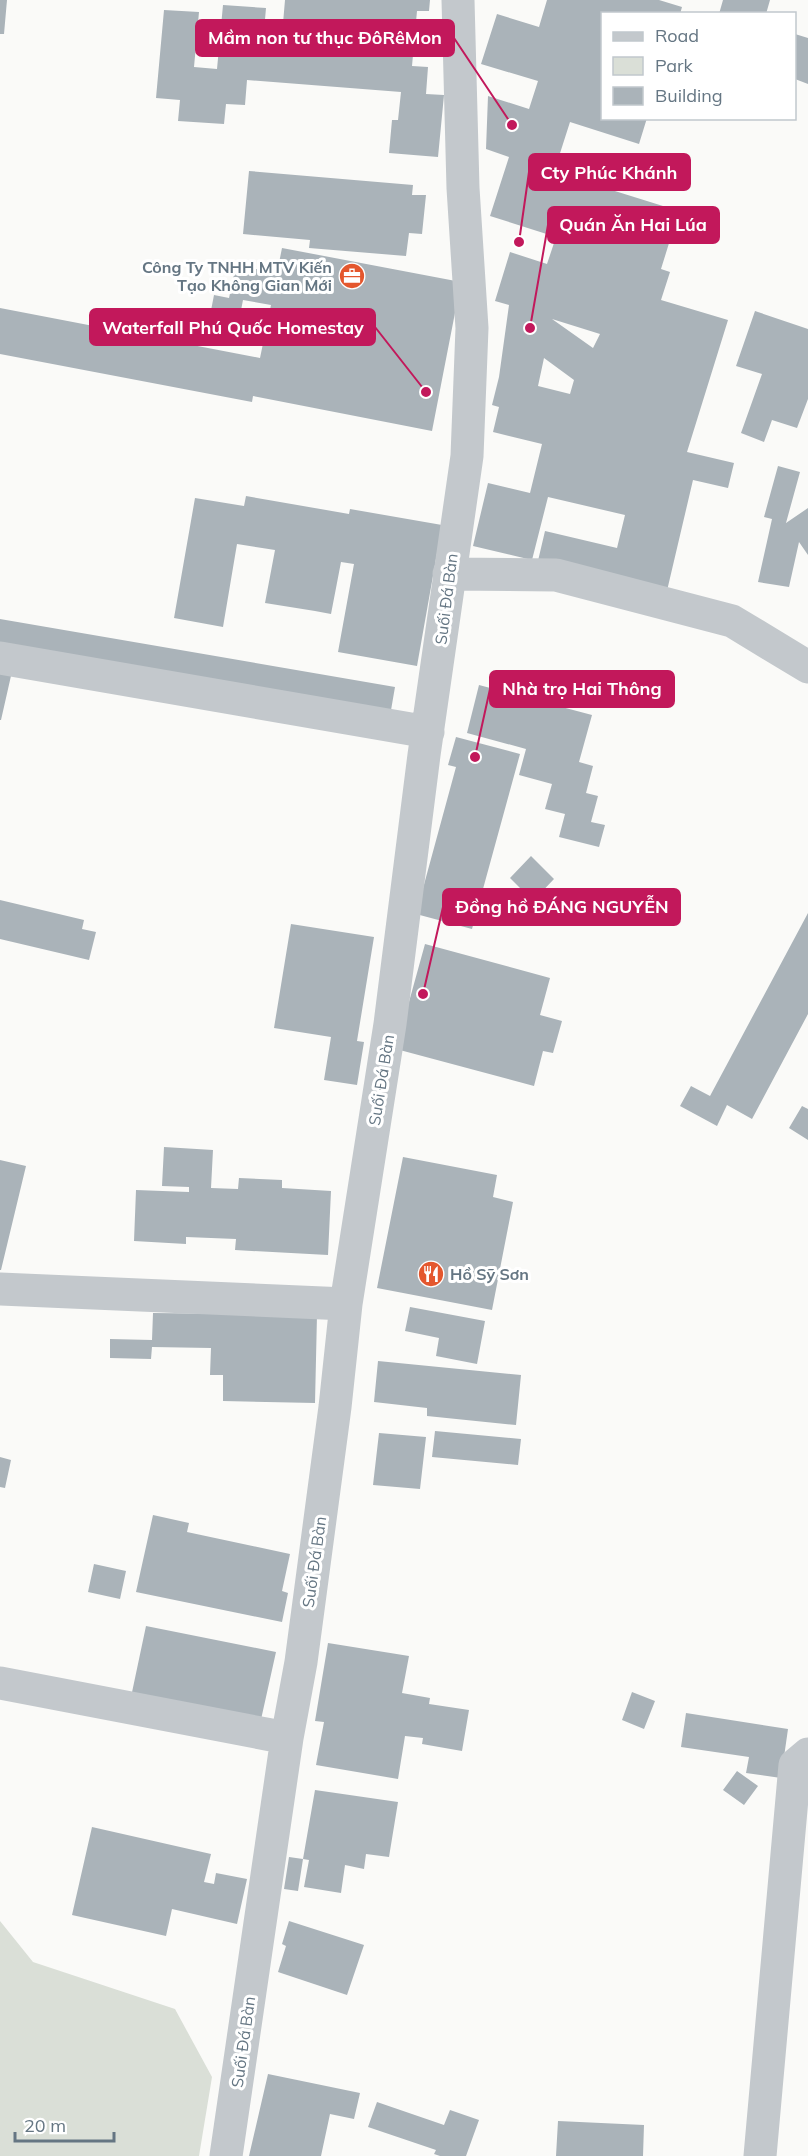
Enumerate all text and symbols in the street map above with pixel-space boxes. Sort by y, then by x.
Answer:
legend [601,12,796,120]
callout: Mầm non tư thục ĐôRêMon [196,20,454,56]
text: Road [655,24,699,47]
text: Mầm non tư thục ĐôRêMon [208,26,442,49]
text: Park [655,54,694,77]
text: Building [655,84,723,107]
callout: Cty Phúc Khánh [529,154,690,190]
text: Cty Phúc Khánh [541,161,677,184]
callout: Quán Ăn Hai Lúa [548,207,719,243]
text: Quán Ăn Hai Lúa [559,213,707,236]
place label: Công Ty TNHH MTV Kiến Tạo Không Gian Mới [142,257,332,295]
office icon: Công Ty TNHH MTV Kiến Tạo Không Gian Mới [337,261,367,291]
callout: Waterfall Phú Quốc Homestay [90,309,375,345]
text: Waterfall Phú Quốc Homestay [102,316,364,339]
street label: Suối Đá Bàn [430,552,462,646]
callout: Nhà trọ Hai Thông [490,671,674,707]
text: Nhà trọ Hai Thông [502,677,662,700]
callout: Đồng hồ ĐÁNG NGUYỄN [443,889,680,925]
text: Đồng hồ ĐÁNG NGUYỄN [455,895,668,918]
street label: Suối Đá Bàn [364,1033,398,1127]
restaurant icon: Hồ Sỹ Sơn [416,1259,446,1289]
place label: Hồ Sỹ Sơn [450,1264,529,1284]
street label: Suối Đá Bàn [298,1515,330,1609]
street label: Suối Đá Bàn [227,1995,259,2089]
scale bar [15,2105,114,2143]
text: 20 m [24,2114,66,2137]

